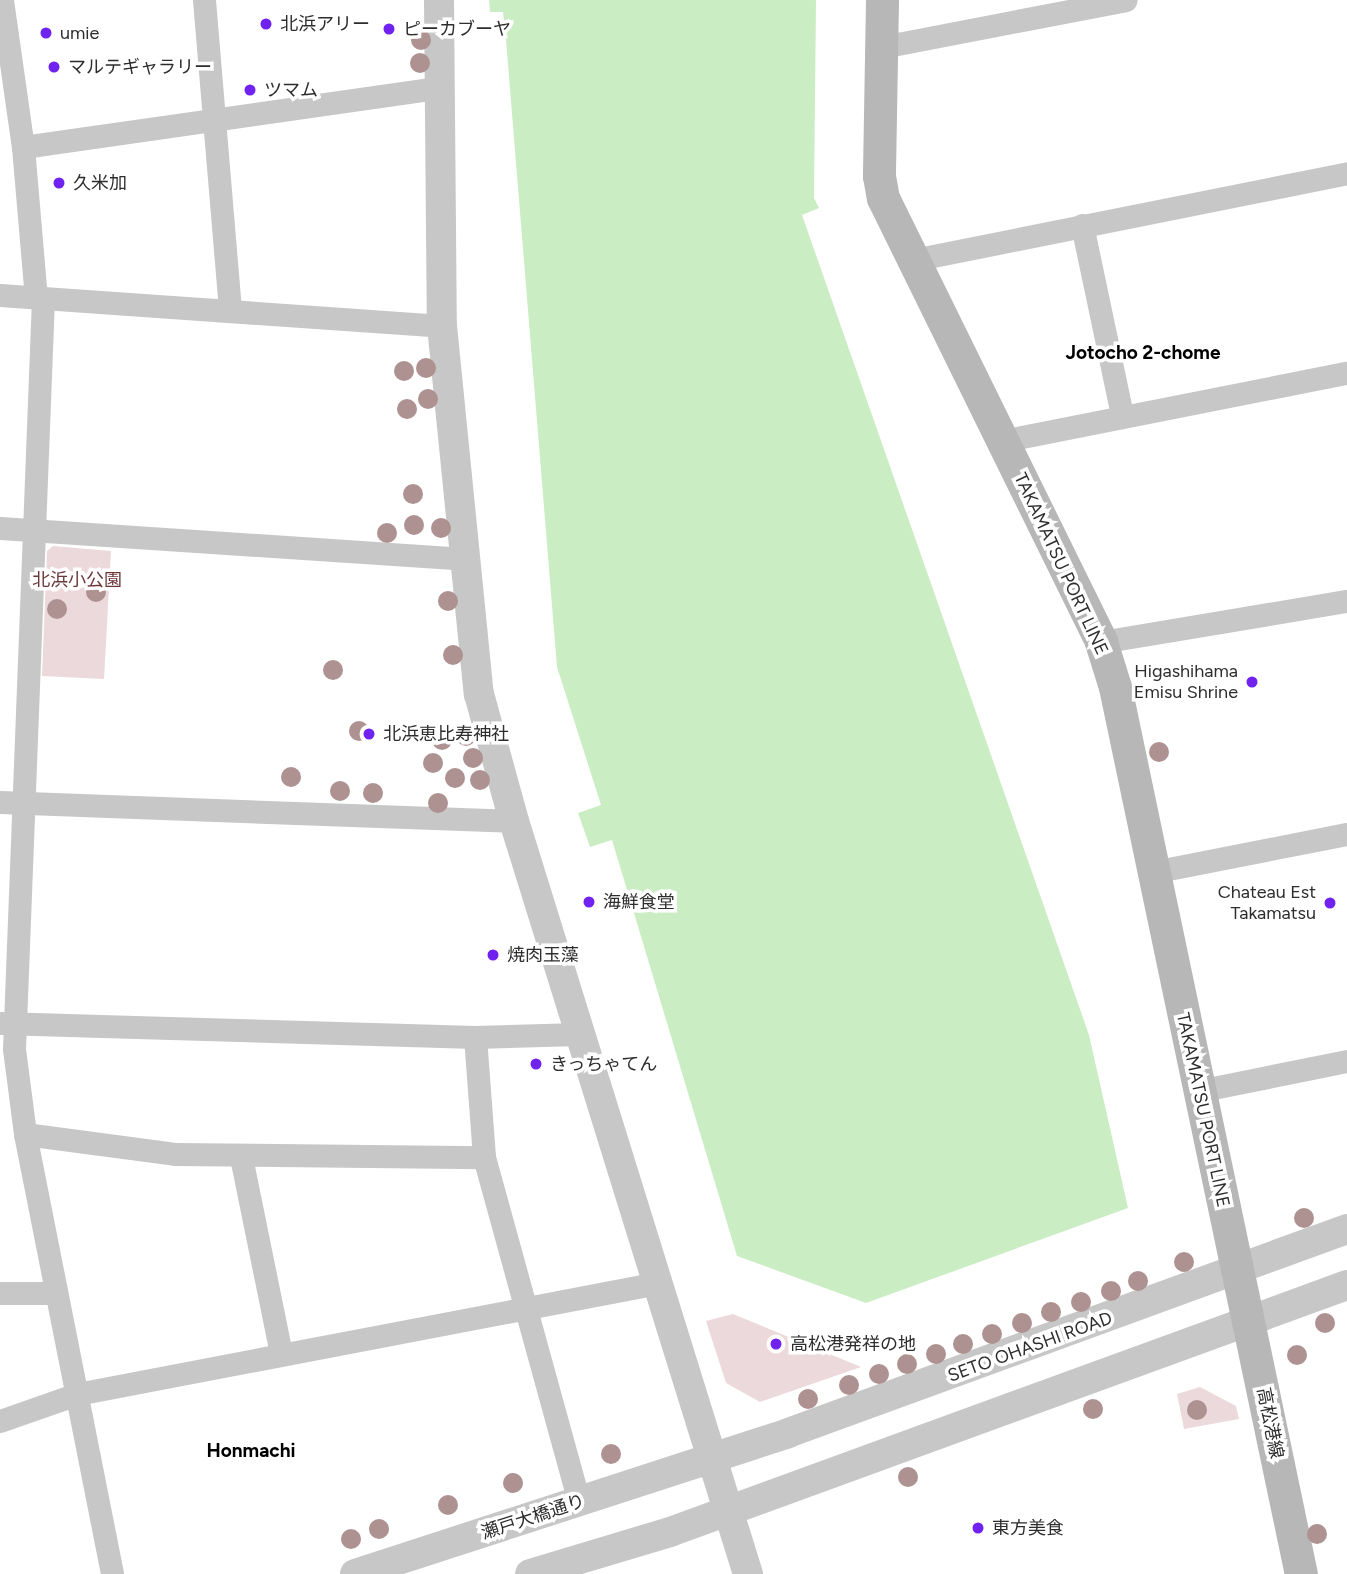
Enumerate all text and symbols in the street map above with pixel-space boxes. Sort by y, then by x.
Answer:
place label: 北浜アリー [280,13,370,35]
marker: 北浜アリー [258,16,274,32]
place label: ピーカブーヤ [403,18,511,40]
marker: ピーカブーヤ [381,21,397,37]
place label: umie [60,22,99,44]
marker: umie [38,25,54,41]
place label: マルテギャラリー [68,56,212,78]
marker: マルテギャラリー [46,59,62,75]
place label: ツマム [264,79,318,101]
marker: ツマム [242,82,258,98]
place label: 久米加 [73,172,127,194]
marker: 久米加 [51,175,67,191]
district label: Jotocho 2-chome [1066,342,1220,364]
street label: TAKAMATSU PORT LINE [1009,470,1113,658]
park label: 北浜小公園 [32,569,122,591]
place label: Higashihama Emisu Shrine [1134,661,1238,704]
marker: Higashihama Emisu Shrine [1244,674,1260,690]
place label: 北浜恵比寿神社 [383,723,509,745]
marker: 北浜恵比寿神社 [361,726,377,742]
place label: Chateau Est Takamatsu [1218,882,1316,924]
place label: 海鮮食堂 [603,891,675,913]
marker: 海鮮食堂 [581,894,597,910]
marker: Chateau Est Takamatsu [1322,895,1338,911]
place label: 焼肉玉藻 [507,944,579,966]
marker: 焼肉玉藻 [485,947,501,963]
street label: TAKAMATSU PORT LINE [1172,1011,1234,1209]
place label: きっちゃてん [550,1053,658,1075]
marker: きっちゃてん [528,1056,544,1072]
street label: SETO OHASHI ROAD [945,1307,1115,1387]
place label: 高松港発祥の地 [790,1333,916,1355]
marker: 高松港発祥の地 [768,1336,784,1352]
street label: 高松港線 [1253,1386,1287,1460]
district label: Honmachi [207,1440,295,1462]
street label: 瀬戸大橋通り [478,1490,588,1544]
place label: 東方美食 [992,1517,1064,1539]
marker: 東方美食 [970,1520,986,1536]

